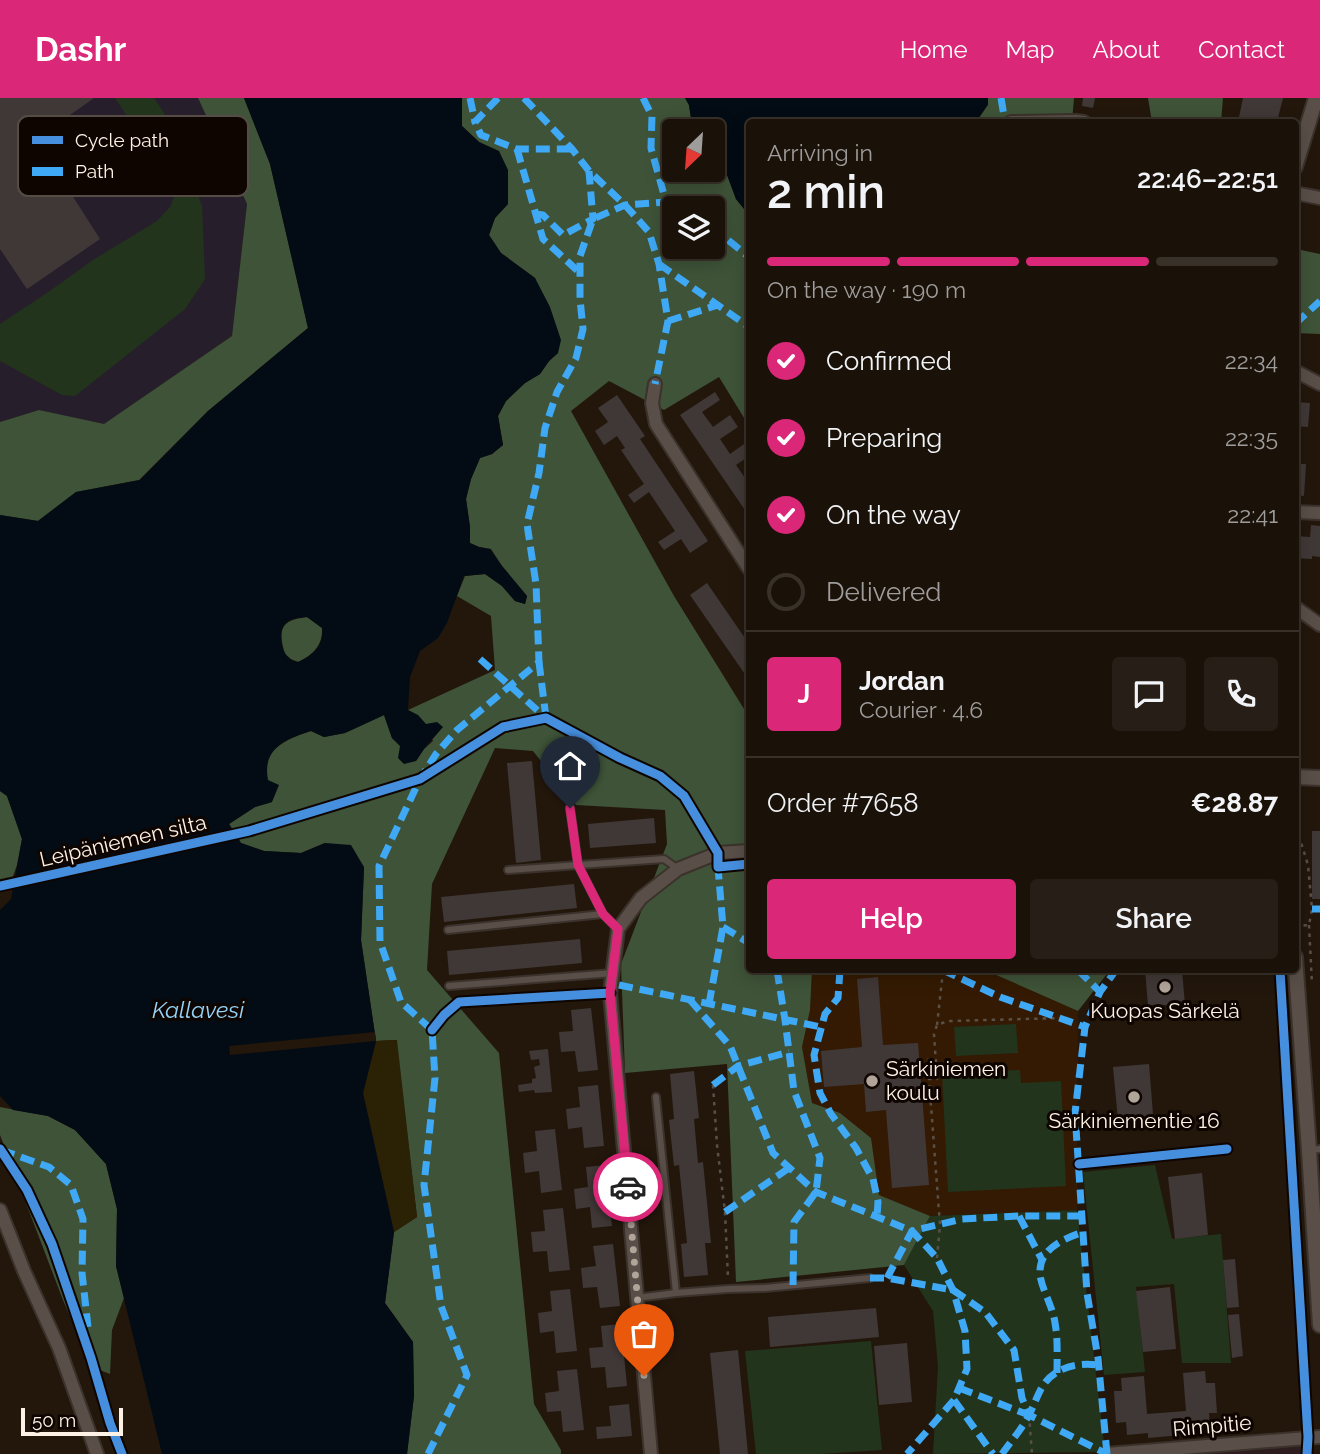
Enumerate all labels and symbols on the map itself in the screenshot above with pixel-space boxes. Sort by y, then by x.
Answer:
legend [18,116,248,196]
north arrow [662,119,724,182]
text: Cycle path [75,129,169,151]
text: Path [75,160,114,182]
pin [540,736,600,808]
street label: Leipäniemen silta [37,809,209,872]
marker: Kuopas Särkelä [1157,979,1173,995]
water label: Kallavesi [152,996,245,1023]
place label: Kuopas Särkelä [1090,998,1240,1023]
place label: Särkiniemen koulu [886,1056,1006,1105]
marker: Särkiniemen koulu [864,1073,880,1089]
marker: Särkiniementie 16 [1126,1089,1142,1105]
place label: Särkiniementie 16 [1048,1108,1220,1133]
courier [593,1152,663,1222]
pin [614,1304,674,1376]
scale bar [21,1405,122,1437]
street label: Rimpitie [1172,1410,1252,1441]

